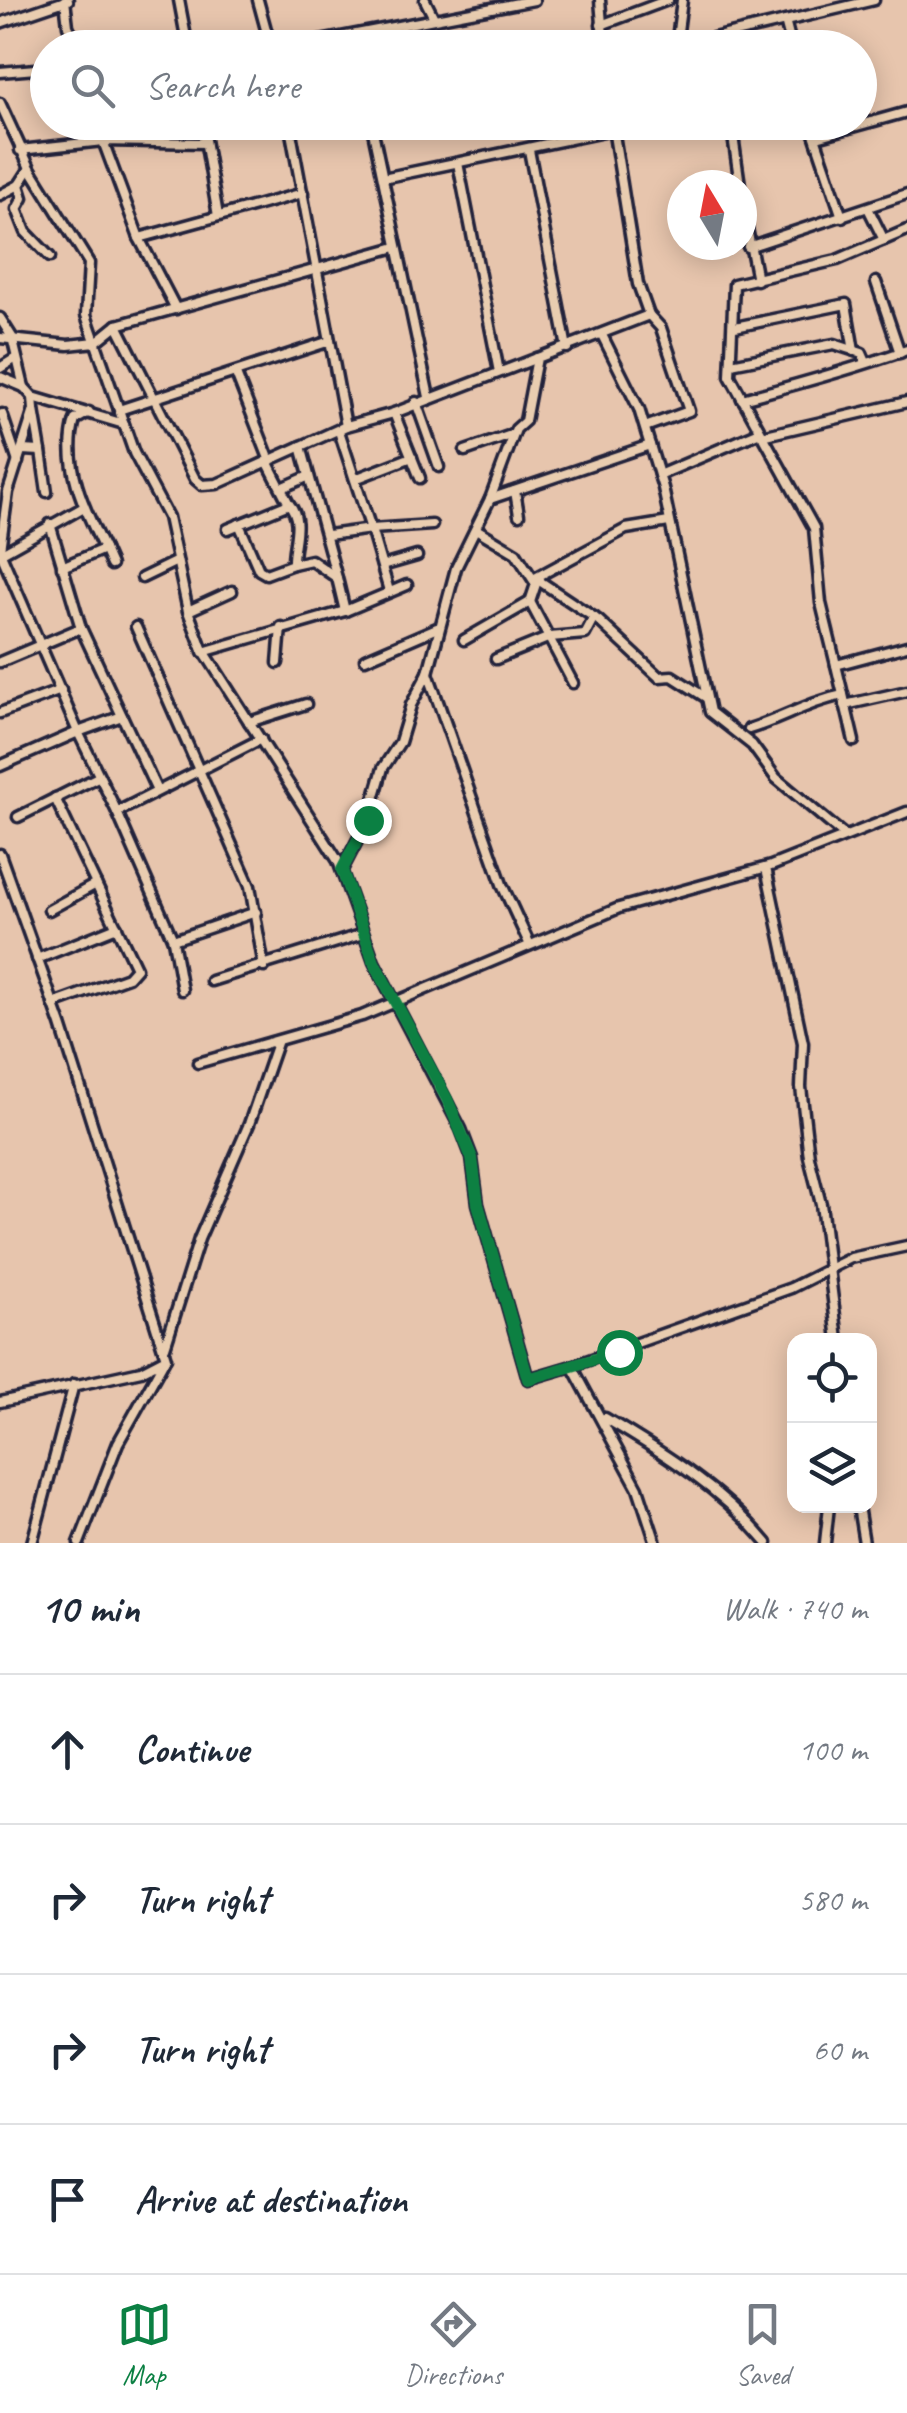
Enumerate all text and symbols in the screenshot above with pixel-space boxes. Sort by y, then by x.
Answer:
search box [30,30,877,140]
icon: search [65,58,120,113]
text: Search here [145,62,300,109]
north arrow [667,170,757,260]
route end [346,798,392,844]
route start [597,1330,643,1376]
map controls [787,1333,877,1513]
button: locate [787,1333,877,1423]
button: layers [787,1423,877,1513]
text: 10 min [40,1582,139,1635]
text: Walk · 740 m [723,1588,867,1629]
icon: ahead [40,1722,95,1777]
text: Continue [135,1726,249,1773]
text: 100 m [798,1729,867,1770]
icon: right [40,1872,95,1927]
text: Turn right [135,1876,269,1923]
text: 580 m [798,1879,867,1920]
icon: right [40,2022,95,2077]
text: Turn right [135,2026,269,2073]
text: 60 m [813,2029,867,2070]
icon: arrive [40,2172,95,2227]
text: Arrive at destination [135,2176,407,2223]
tab: Map [117,2297,172,2392]
tab: Directions [405,2297,502,2392]
tab: Saved [735,2297,790,2392]

